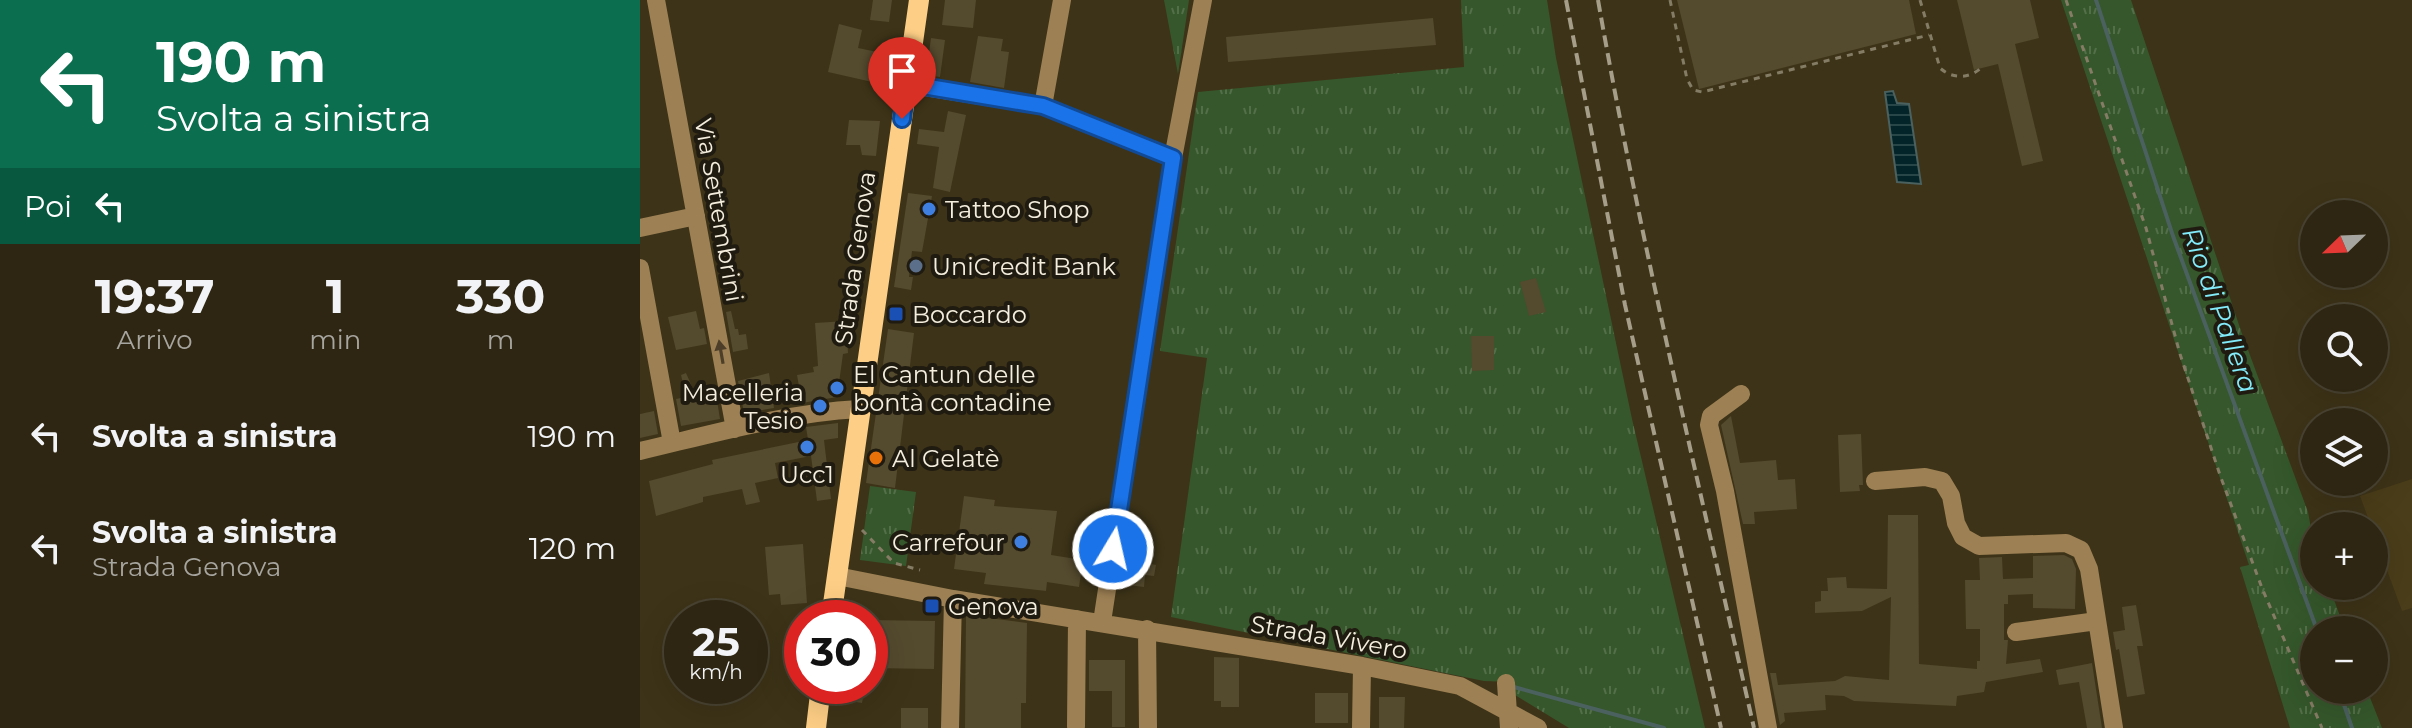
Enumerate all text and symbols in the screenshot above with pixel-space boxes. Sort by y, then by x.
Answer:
text: 190 m [156,28,326,96]
icon: left [24,32,128,136]
pin [868,37,936,119]
icon: arrive [880,49,924,93]
text: Svolta a sinistra [156,96,432,140]
street label: Via Settembrini [689,116,749,304]
street label: Strada Genova [828,169,882,347]
icon: left [88,184,132,228]
text: Poi [24,188,72,225]
place label: Tattoo Shop [945,195,1090,224]
marker: Tattoo Shop [920,200,938,218]
north arrow [2300,200,2388,288]
map controls [2300,200,2388,704]
water label: Rio di Pallera [2175,223,2265,397]
place label: UniCredit Bank [932,252,1117,281]
marker: UniCredit Bank [907,257,925,275]
text: 19:37 [95,267,214,325]
text: 1 [326,267,345,325]
text: 330 [456,267,545,325]
place label: Boccardo [912,300,1027,329]
button: search [2300,304,2388,392]
marker: Boccardo [887,305,905,323]
text: Arrivo [117,324,193,356]
text: min [309,324,361,356]
text: m [487,324,514,356]
one-way arrow [714,339,726,364]
place label: El Cantun delle bontà contadine [853,360,1052,417]
place label: Macelleria Tesio [682,378,804,435]
marker: El Cantun delle bontà contadine [828,379,846,397]
marker: Macelleria Tesio [811,397,829,415]
button: layers [2300,408,2388,496]
icon: left [24,414,68,458]
text: Svolta a sinistra [92,418,338,455]
text: 190 m [527,418,616,455]
marker: Ucc1 [798,438,816,456]
place label: Al Gelatè [892,444,999,473]
marker: Al Gelatè [867,449,885,467]
place label: Ucc1 [780,460,834,489]
position arrow [1071,507,1155,591]
button: + [2300,512,2388,600]
text: Svolta a sinistra [92,514,338,551]
icon: left [24,526,68,570]
place label: Carrefour [892,528,1005,557]
text: 120 m [529,530,616,567]
marker: Carrefour [1012,533,1030,551]
text: Strada Genova [92,551,281,583]
place label: Genova [948,592,1039,621]
marker: Genova [923,597,941,615]
speed limit sign: 30 [784,600,888,704]
street label: Strada Vivero [1249,609,1409,665]
button: − [2300,616,2388,704]
text: 25 [692,617,740,666]
text: km/h [689,660,743,684]

